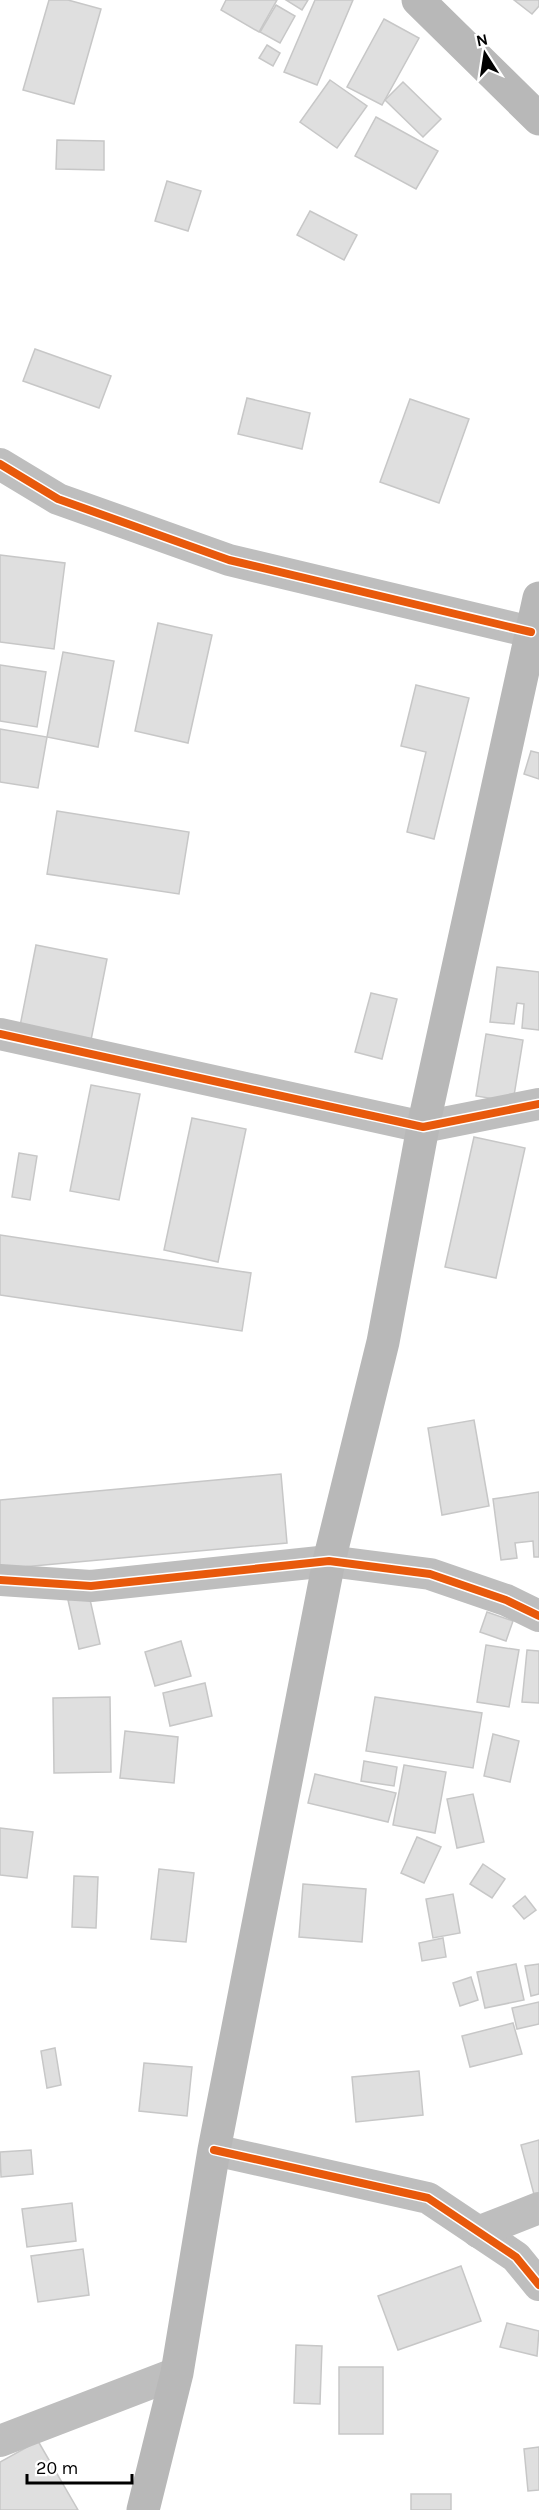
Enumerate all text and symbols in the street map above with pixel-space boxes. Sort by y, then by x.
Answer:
north arrow [455,24,515,84]
text: N [474,29,490,50]
scale bar [27,2447,132,2485]
text: 20 m [36,2457,78,2479]

